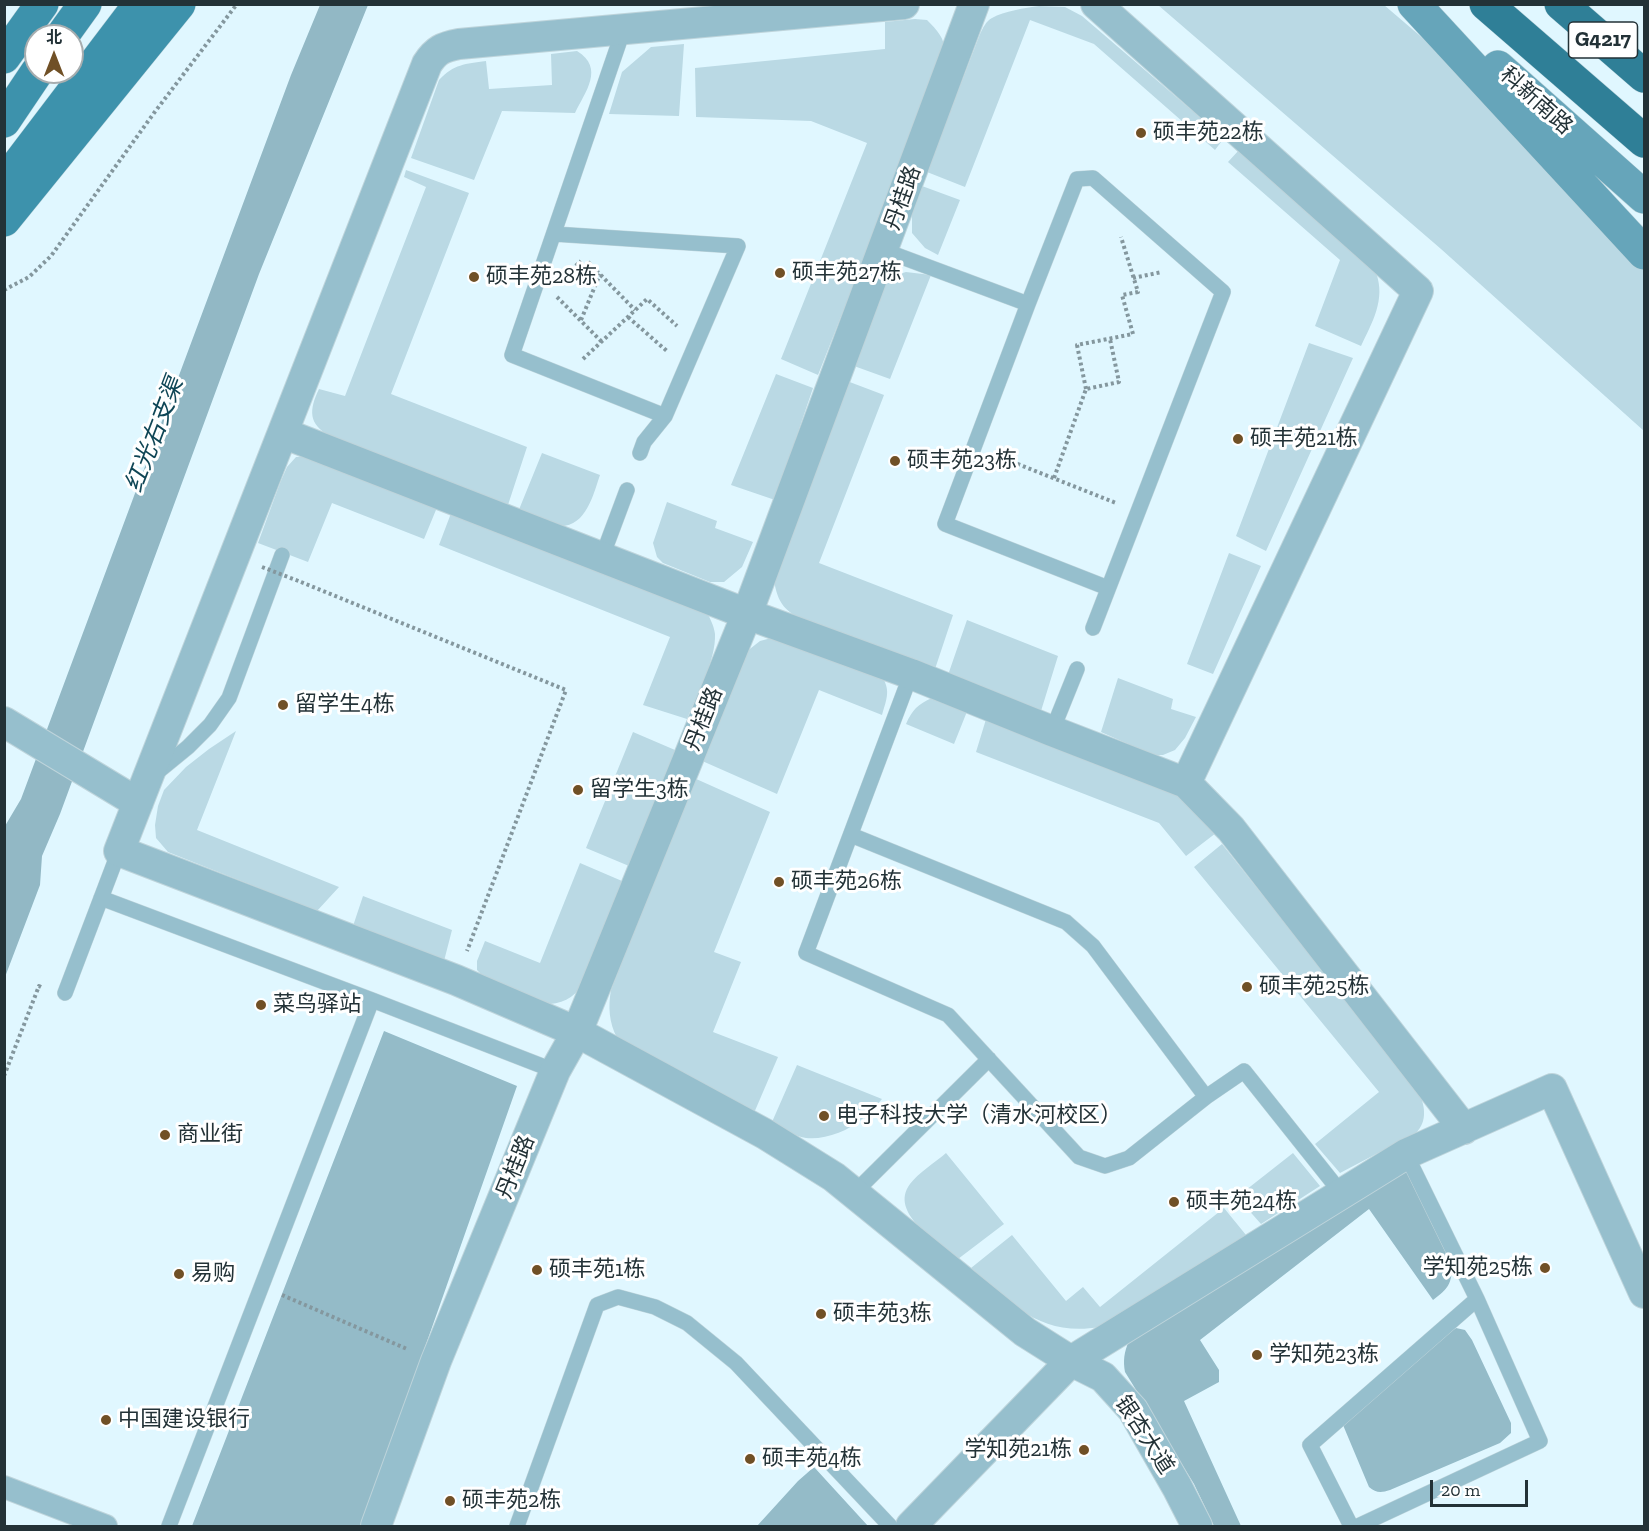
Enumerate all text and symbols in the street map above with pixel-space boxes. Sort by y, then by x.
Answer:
road number: G4217 [1568,22,1638,58]
north arrow [24,24,84,84]
text: 北 [46,28,62,47]
street label: 科新南路 [1494,62,1578,140]
place label: 硕丰苑22栋 [1153,120,1264,146]
marker: 硕丰苑22栋 [1134,126,1148,140]
street label: 丹桂路 [879,162,927,234]
place label: 硕丰苑27栋 [792,260,902,286]
place label: 硕丰苑28栋 [486,264,597,290]
marker: 硕丰苑27栋 [773,266,787,280]
marker: 硕丰苑28栋 [467,270,481,284]
water label: 红光右支渠 [120,374,190,496]
place label: 硕丰苑21栋 [1250,426,1358,452]
marker: 硕丰苑21栋 [1231,432,1245,446]
place label: 硕丰苑23栋 [907,448,1017,474]
marker: 硕丰苑23栋 [888,454,902,468]
street label: 丹桂路 [679,683,729,755]
place label: 留学生4栋 [295,692,395,718]
marker: 留学生4栋 [276,698,290,712]
place label: 留学生3栋 [590,777,689,803]
marker: 留学生3栋 [571,783,585,797]
place label: 硕丰苑26栋 [791,869,902,895]
marker: 硕丰苑26栋 [772,875,786,889]
place label: 硕丰苑25栋 [1259,974,1370,1000]
marker: 硕丰苑25栋 [1240,980,1254,994]
place label: 菜鸟驿站 [273,992,361,1018]
marker: 菜鸟驿站 [254,998,268,1012]
place label: 电子科技大学（清水河校区） [836,1103,1122,1129]
marker: 电子科技大学（清水河校区） [817,1109,831,1123]
place label: 商业街 [177,1122,243,1148]
marker: 商业街 [158,1128,172,1142]
street label: 丹桂路 [491,1131,541,1203]
place label: 硕丰苑24栋 [1186,1189,1297,1215]
marker: 硕丰苑24栋 [1167,1195,1181,1209]
place label: 学知苑25栋 [1422,1255,1533,1281]
place label: 硕丰苑1栋 [549,1257,645,1283]
place label: 易购 [191,1261,235,1287]
marker: 学知苑25栋 [1538,1261,1552,1275]
marker: 硕丰苑1栋 [530,1263,544,1277]
marker: 易购 [172,1267,186,1281]
place label: 硕丰苑3栋 [833,1301,932,1327]
marker: 硕丰苑3栋 [814,1307,828,1321]
place label: 学知苑23栋 [1269,1342,1379,1368]
marker: 学知苑23栋 [1250,1348,1264,1362]
street label: 银杏大道 [1109,1391,1179,1479]
place label: 中国建设银行 [118,1407,250,1433]
marker: 中国建设银行 [99,1413,113,1427]
place label: 学知苑21栋 [964,1437,1072,1463]
marker: 学知苑21栋 [1077,1443,1091,1457]
place label: 硕丰苑4栋 [762,1446,862,1472]
marker: 硕丰苑4栋 [743,1452,757,1466]
scale bar [1433,1468,1530,1506]
text: 20 m [1441,1479,1480,1501]
place label: 硕丰苑2栋 [462,1488,561,1514]
marker: 硕丰苑2栋 [443,1494,457,1508]

